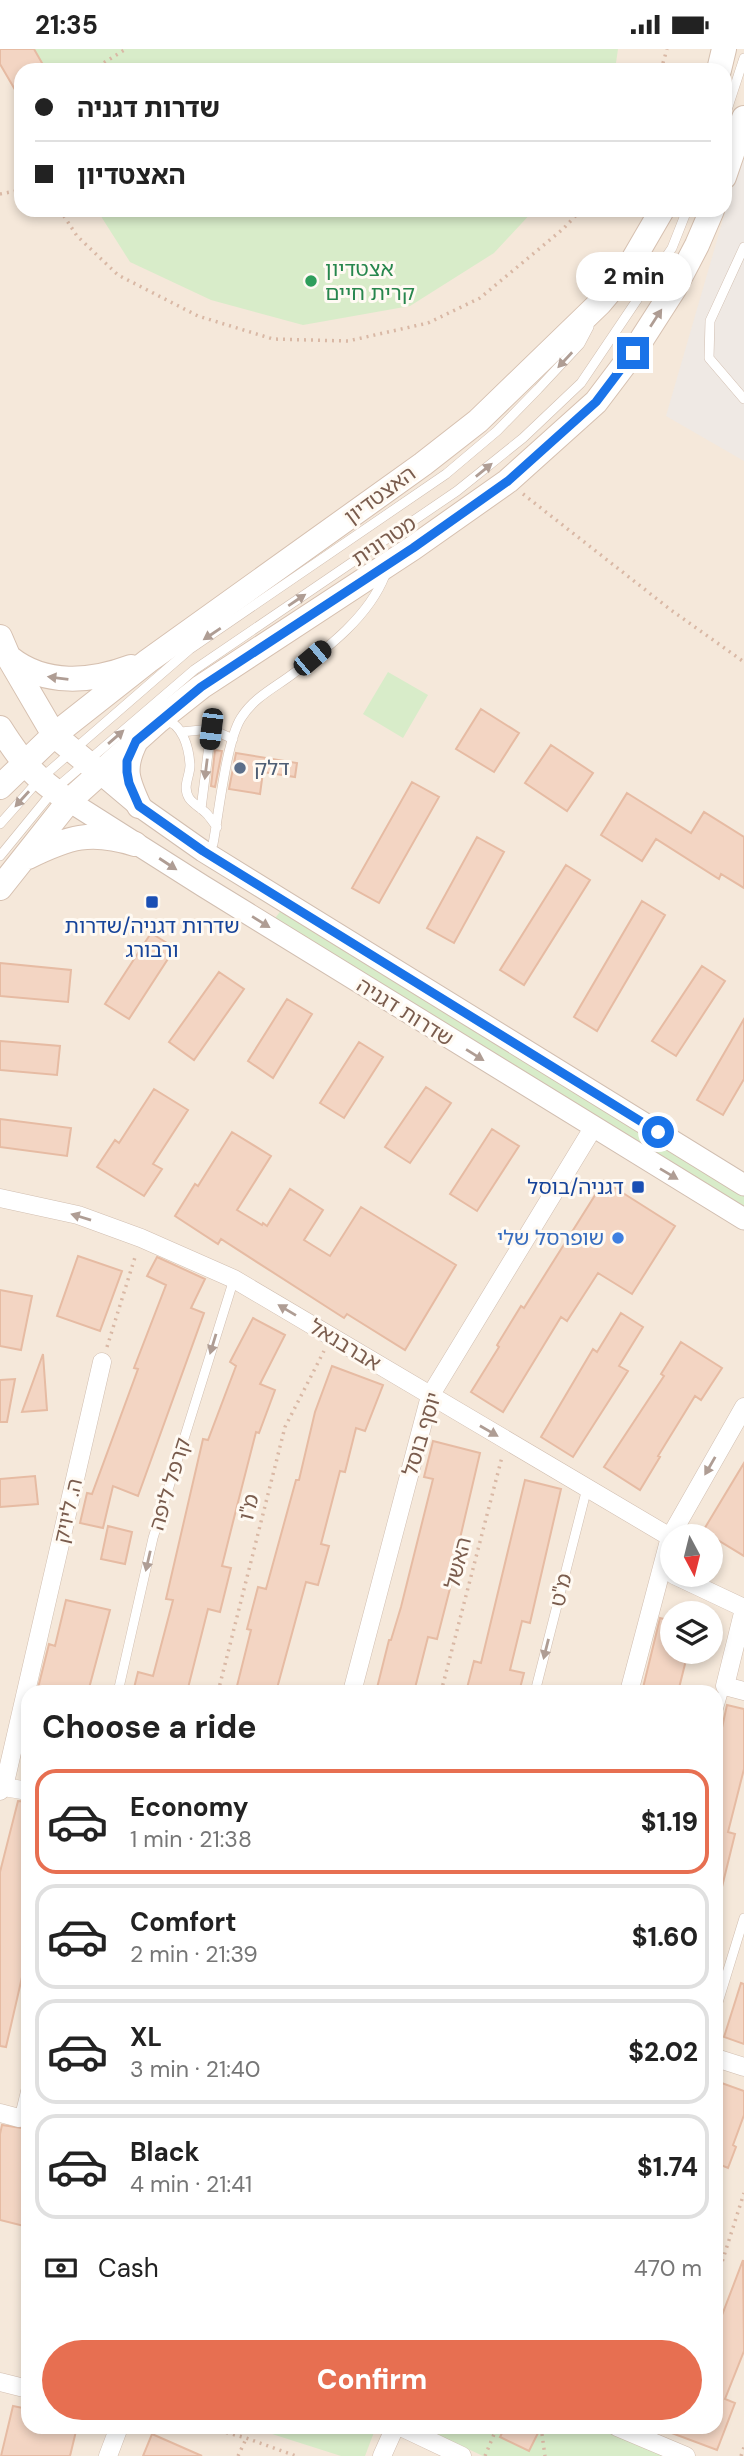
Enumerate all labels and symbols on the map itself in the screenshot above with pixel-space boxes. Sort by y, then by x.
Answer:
callout: 2 min [575,251,691,301]
place label: אצטדיון קרית חיים [325,255,415,307]
marker: אצטדיון קרית חיים [303,273,319,289]
one-way arrow [649,308,662,327]
route end [617,337,649,369]
one-way arrow [556,352,573,369]
street label: האצטדיון [339,460,421,530]
one-way arrow [475,463,492,478]
street label: מטרונית [346,509,422,573]
one-way arrow [288,593,306,607]
one-way arrow [203,627,221,641]
car [290,636,335,680]
one-way arrow [47,672,69,683]
car [199,707,224,751]
one-way arrow [107,729,125,745]
place label: דלק [254,754,290,782]
one-way arrow [201,758,212,780]
marker: דלק [232,760,248,776]
one-way arrow [14,790,30,808]
one-way arrow [158,858,178,871]
marker: שדרות דגניה/שדרות ורבורג [144,894,160,910]
place label: שדרות דגניה/שדרות ורבורג [65,912,239,964]
one-way arrow [251,916,270,929]
street label: שדרות דגניה [351,971,459,1053]
one-way arrow [465,1048,485,1061]
route start [642,1116,674,1148]
one-way arrow [659,1167,678,1180]
place label: דגניה/בוסל [527,1173,624,1201]
marker: דגניה/בוסל [630,1179,646,1195]
one-way arrow [70,1212,91,1222]
place label: שופרסל שלי [497,1224,604,1252]
marker: שופרסל שלי [610,1230,626,1246]
one-way arrow [278,1304,297,1317]
street label: אברבנאל [304,1313,386,1377]
one-way arrow [208,1333,218,1354]
street label: יוסף בוסל [396,1389,448,1479]
one-way arrow [479,1425,498,1437]
street label: קרפל ליפה [143,1434,197,1534]
one-way arrow [704,1457,716,1476]
street label: ה. ליויק [47,1476,89,1546]
street label: מ"ו [232,1491,266,1523]
north arrow [660,1524,723,1587]
street label: האשל [438,1534,478,1592]
one-way arrow [142,1550,153,1572]
street label: מ"ט [543,1570,579,1610]
one-way arrow [540,1638,551,1660]

